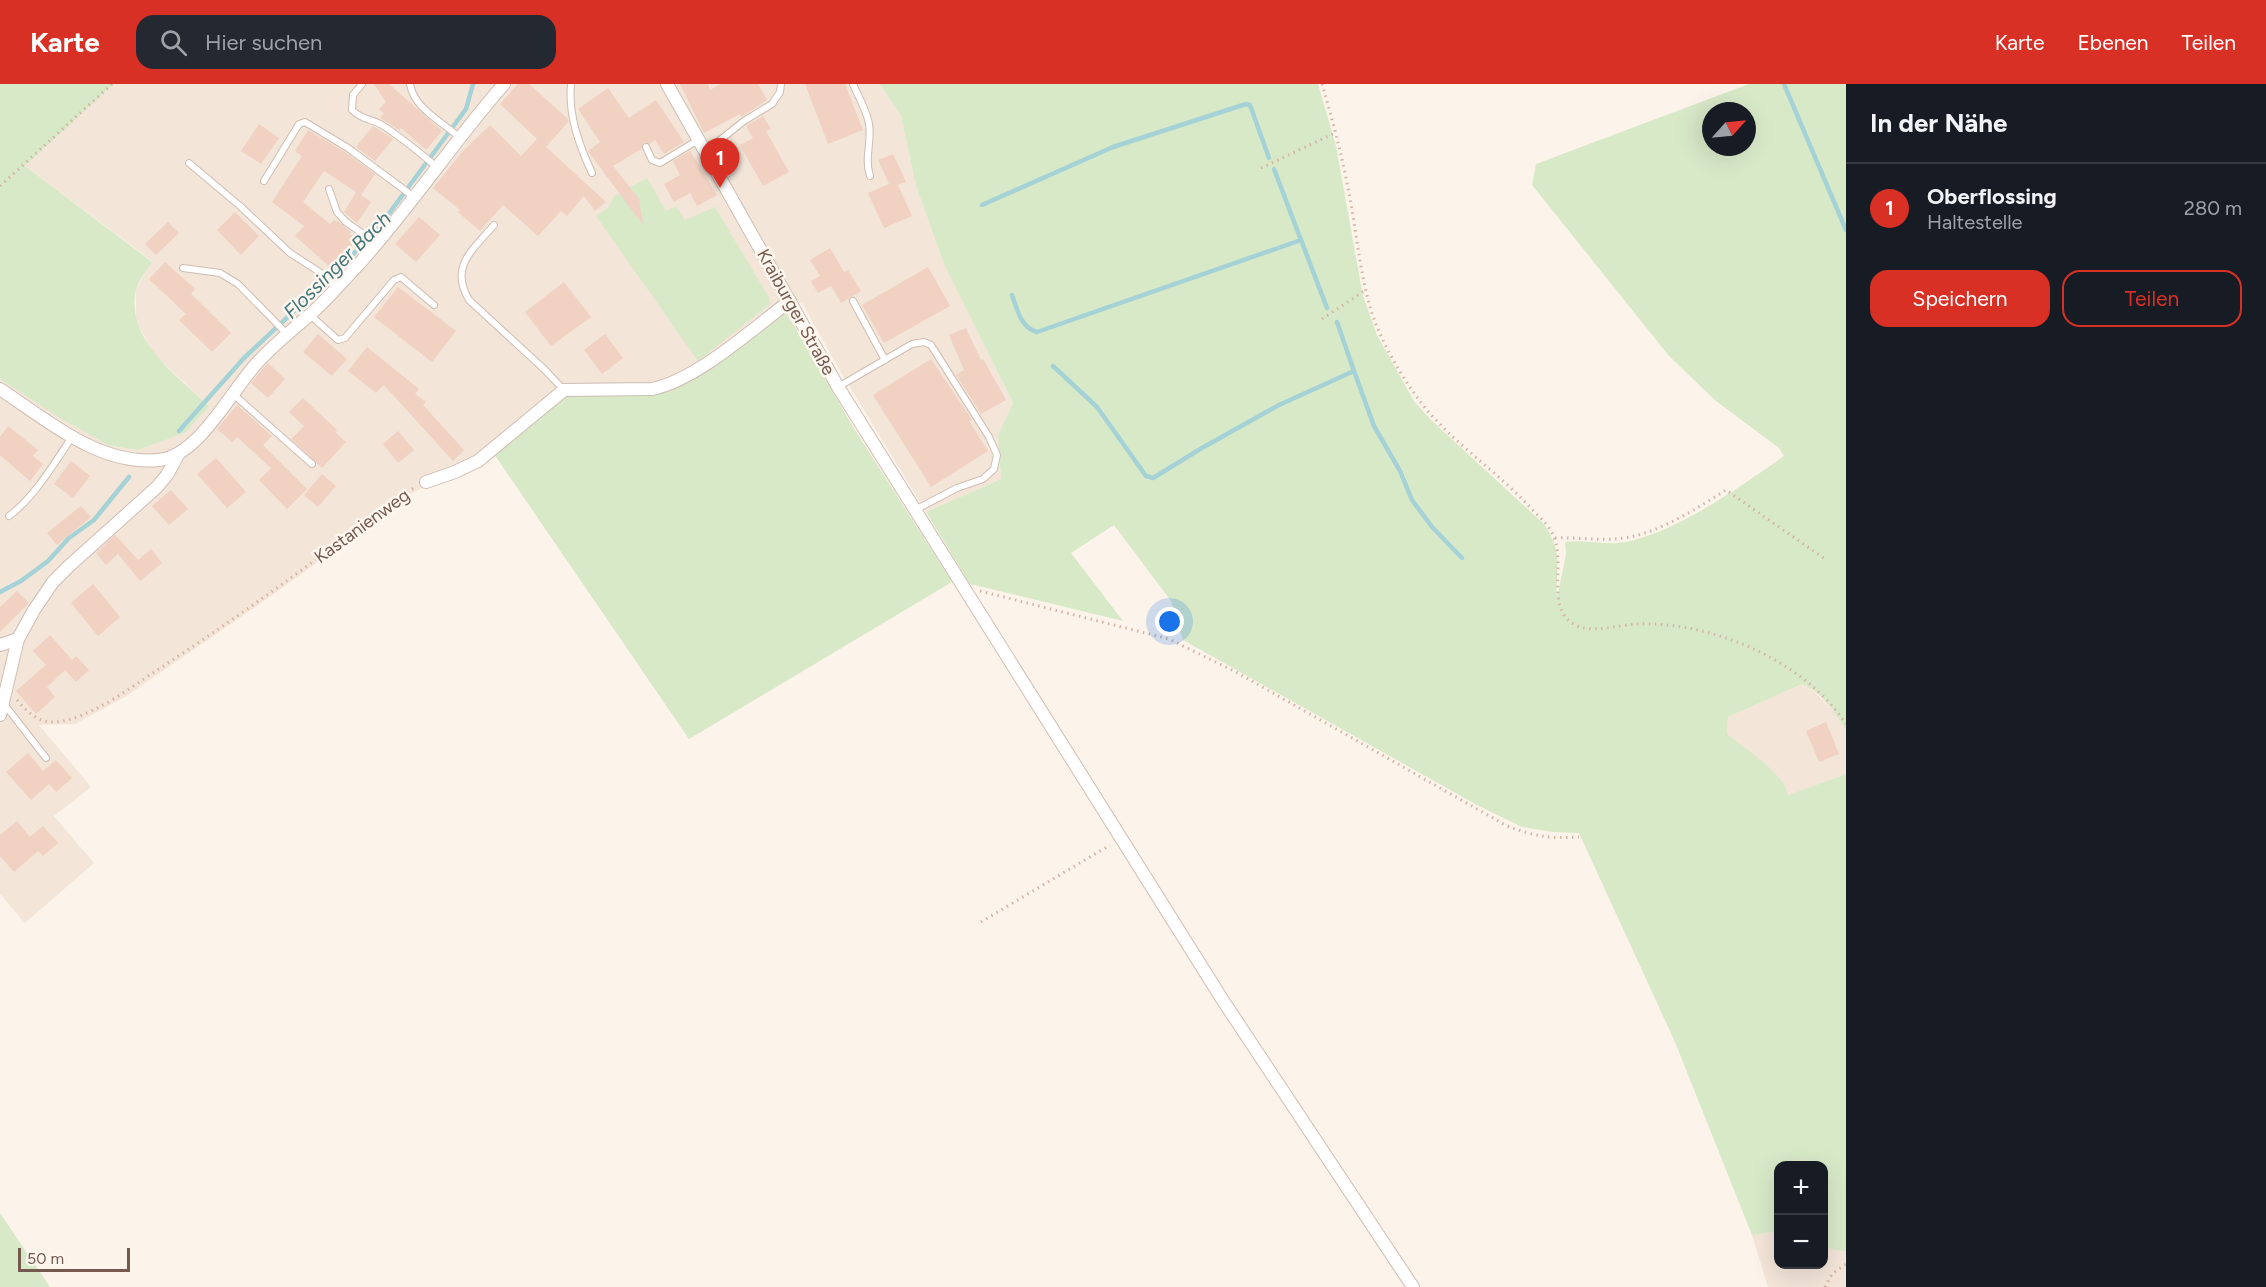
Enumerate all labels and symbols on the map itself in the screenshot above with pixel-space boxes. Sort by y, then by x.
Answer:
north arrow [1702,102,1756,156]
pin: 1 [700,138,740,188]
water label: Flossinger Bach [278,206,396,324]
street label: Kraiburger Straße [752,245,840,379]
street label: Kastanienweg [310,484,414,568]
your location [1155,607,1184,636]
scale bar [18,1245,130,1272]

